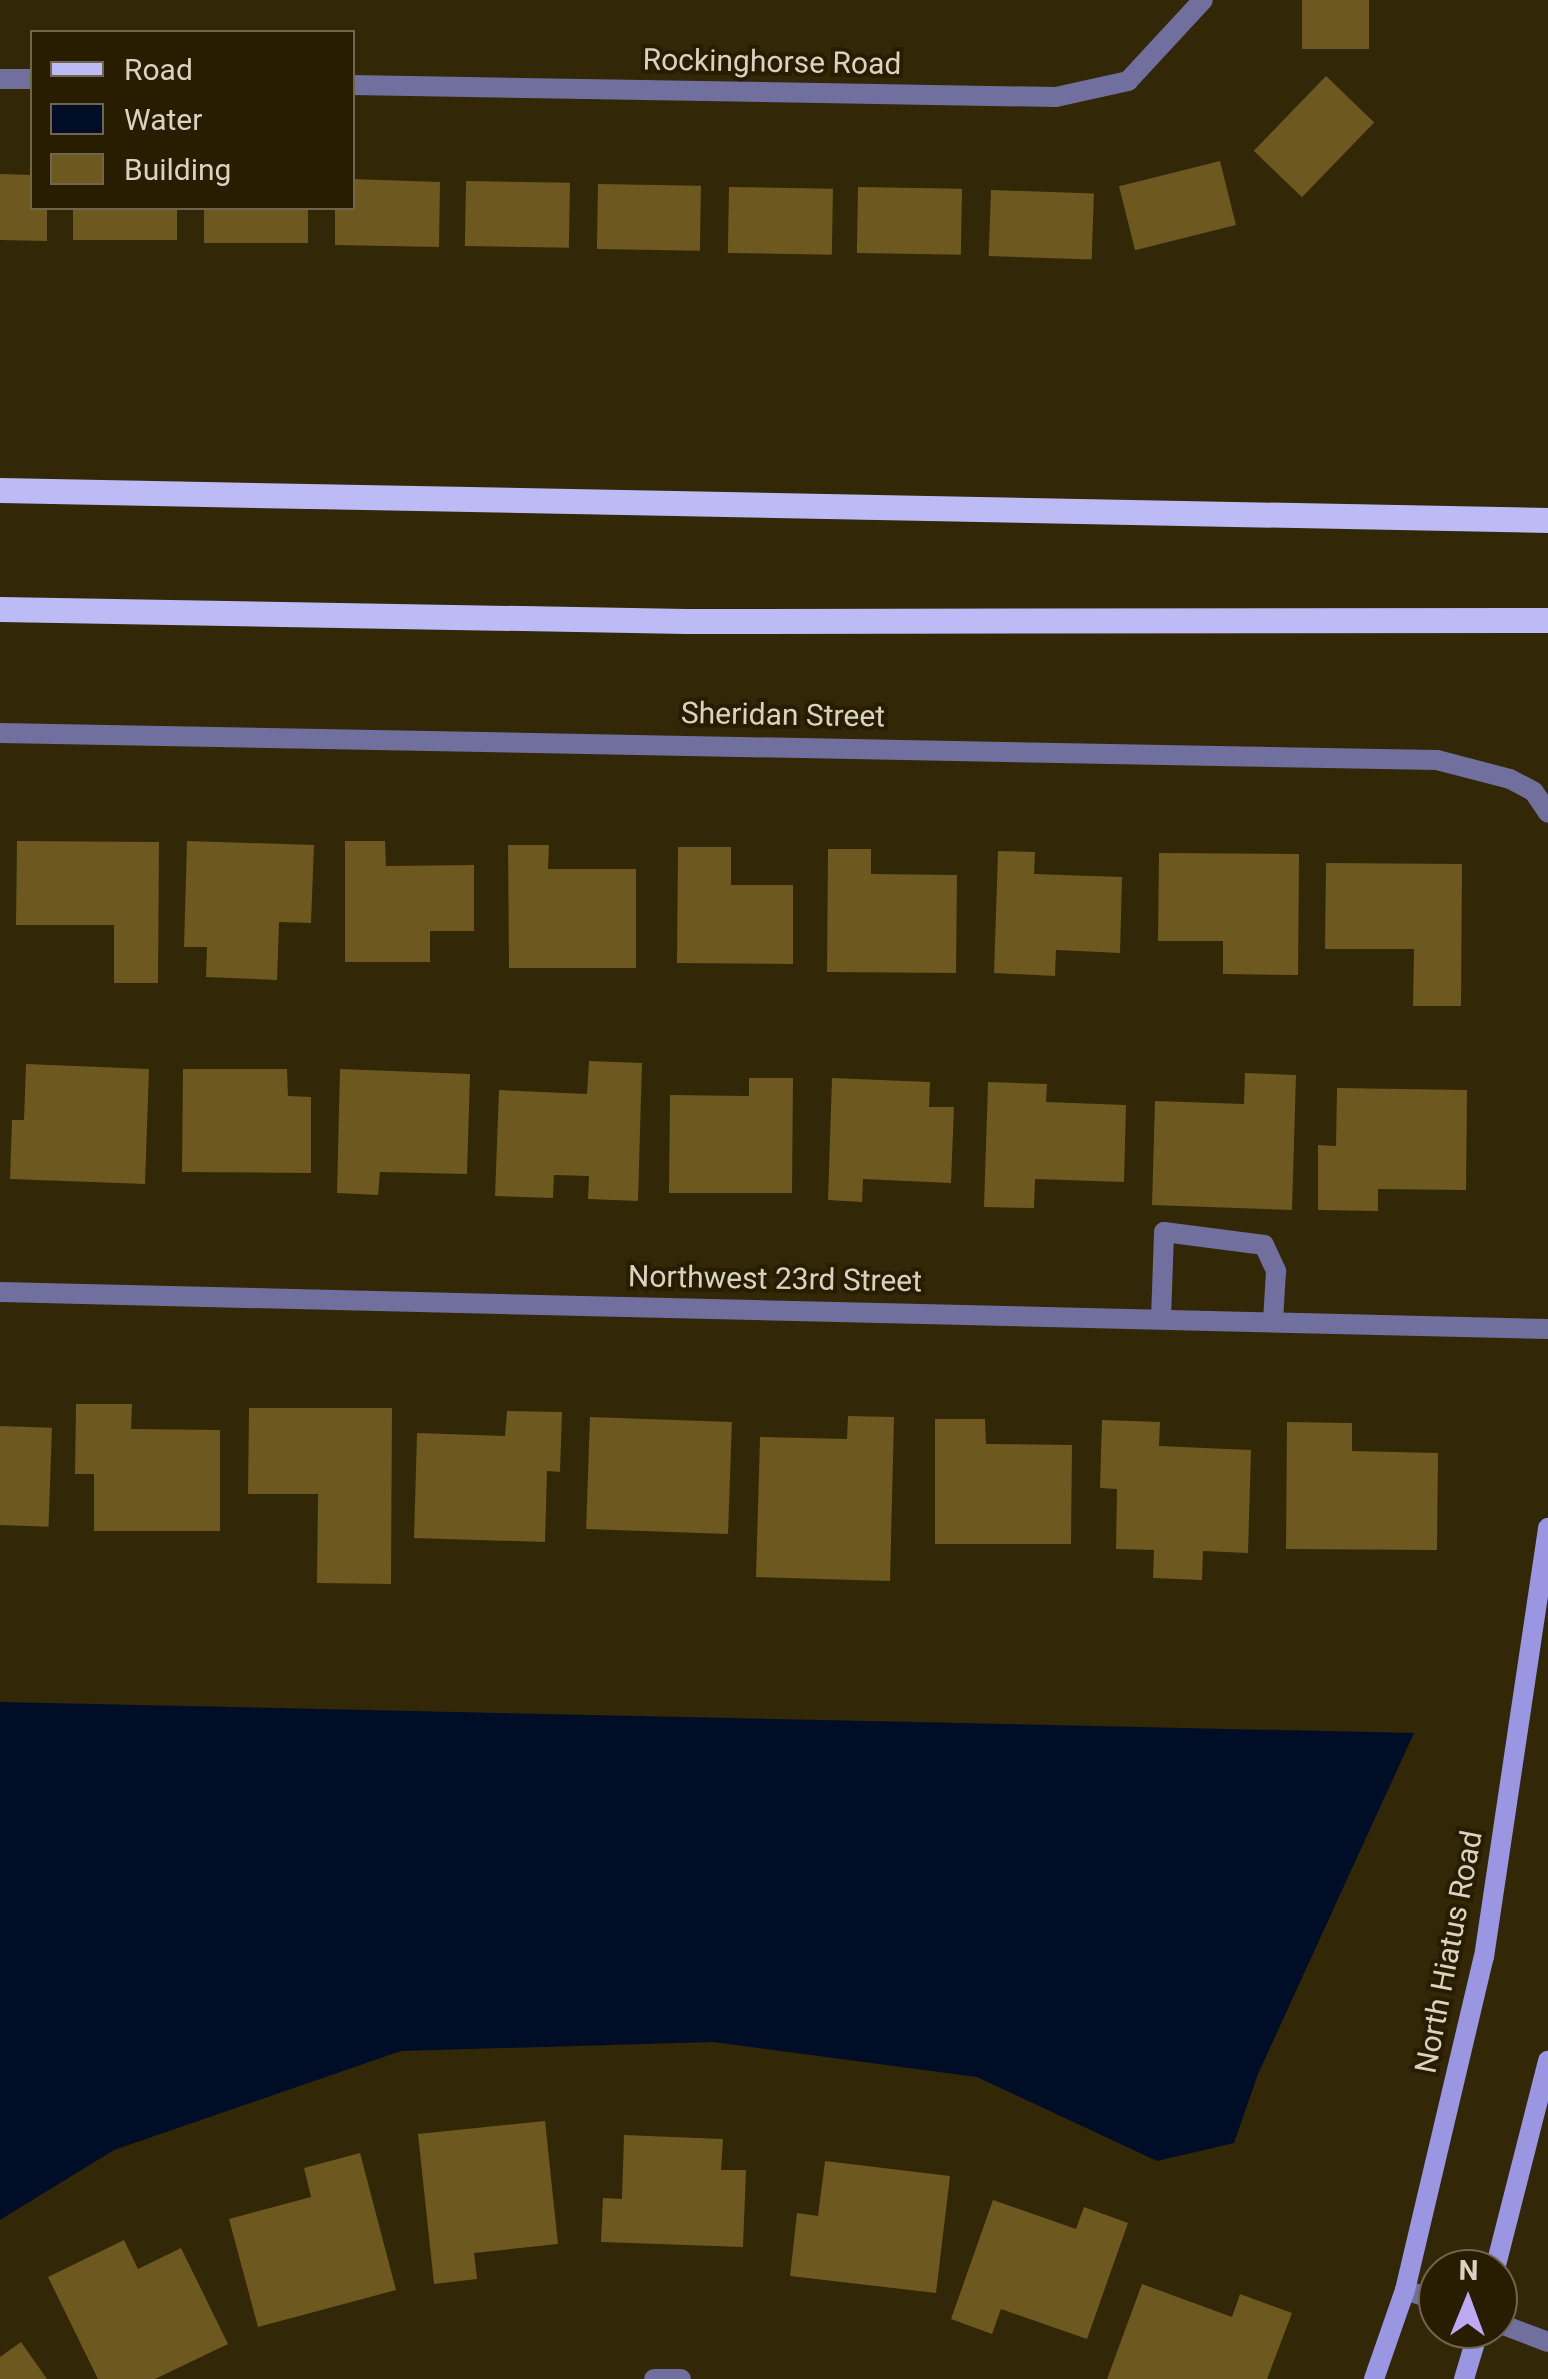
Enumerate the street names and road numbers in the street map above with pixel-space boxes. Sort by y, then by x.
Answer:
street label: Rockinghorse Road [642,42,902,82]
street label: Sheridan Street [681,695,885,735]
street label: Northwest 23rd Street [628,1258,922,1300]
street label: North Hiatus Road [1408,1828,1490,2076]

